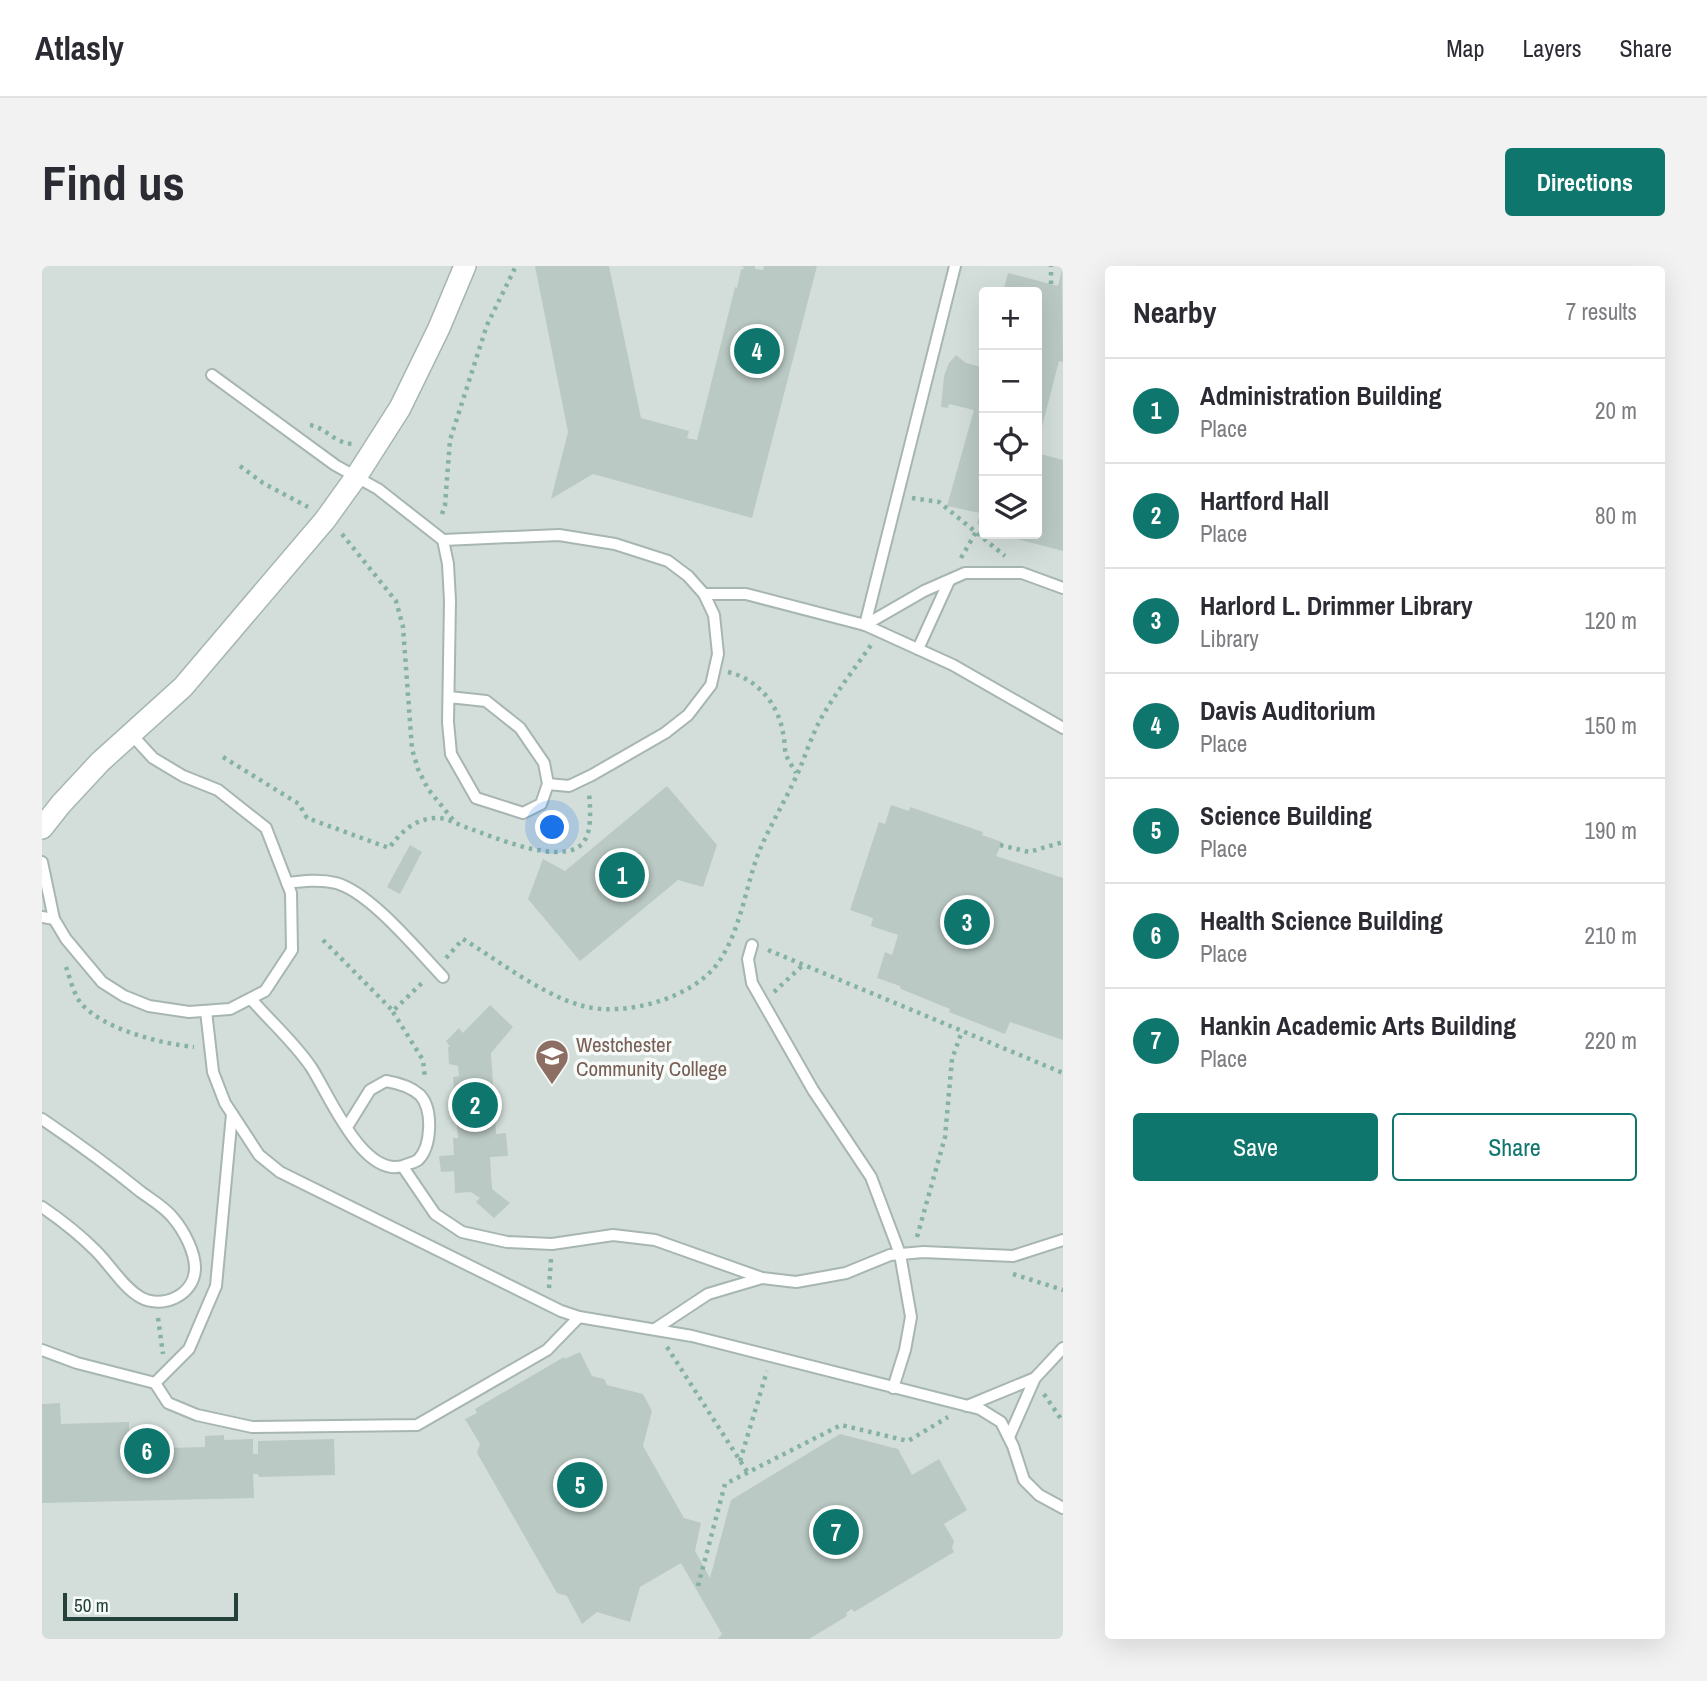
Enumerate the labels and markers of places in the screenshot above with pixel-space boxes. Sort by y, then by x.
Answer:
pin: 4 [734,325,780,377]
pin: 1 [599,849,645,901]
pin: 3 [944,896,990,948]
place label: Westchester Community College [576,1030,727,1083]
school or university icon: Westchester Community College [533,1037,571,1086]
pin: 2 [452,1079,498,1131]
pin: 6 [124,1425,170,1477]
pin: 5 [557,1459,603,1511]
pin: 7 [813,1506,859,1558]

